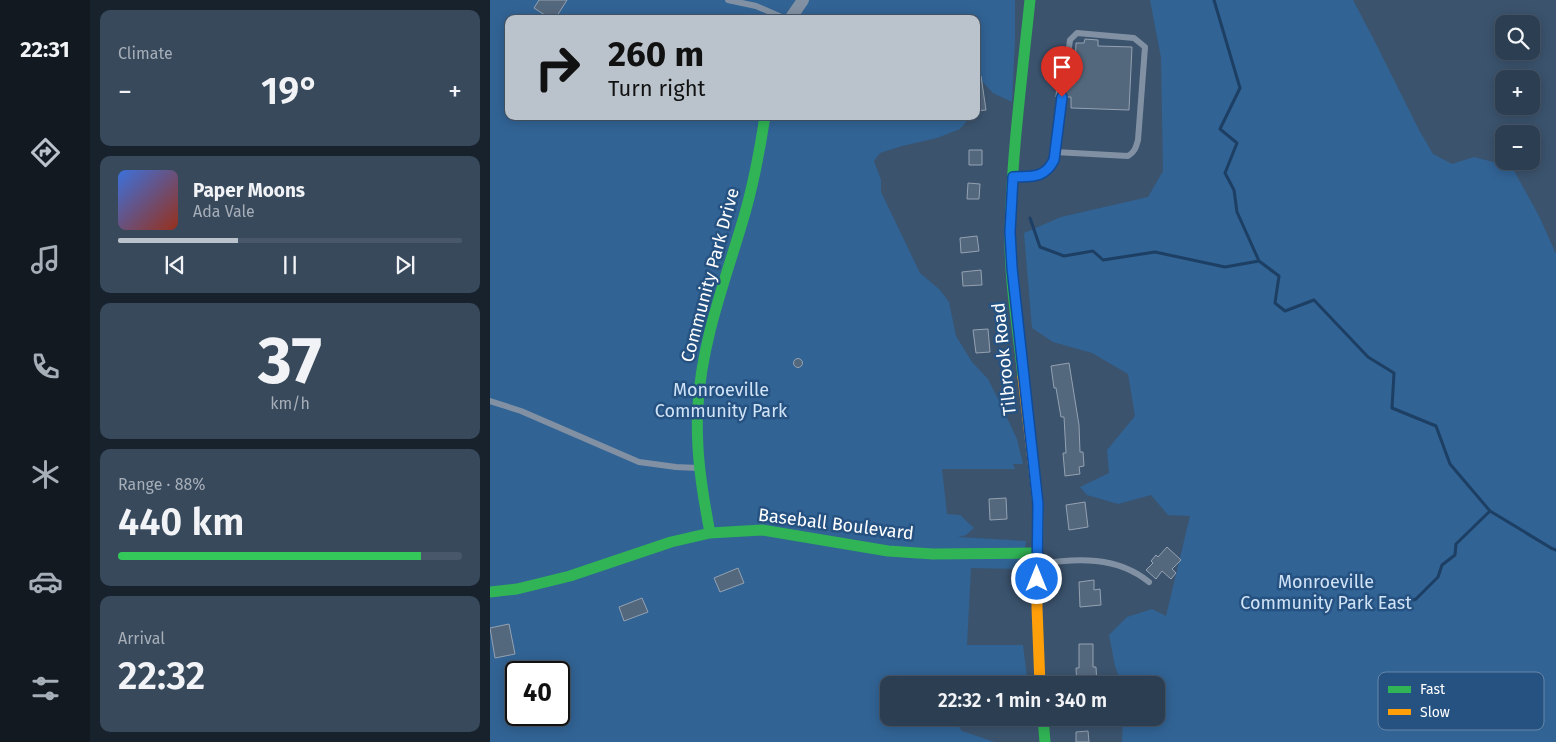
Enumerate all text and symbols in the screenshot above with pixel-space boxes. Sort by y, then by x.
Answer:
map controls [1495,15,1540,170]
button: search [1495,15,1540,60]
text: 260 m [608,33,704,75]
icon: right [525,35,590,100]
text: 22:31 [20,36,70,63]
text: Climate [118,44,173,63]
pin [1041,46,1083,97]
icon: arrive [1048,53,1076,81]
text: 19° [261,68,319,114]
button: + [1495,70,1540,115]
text: − [118,75,132,108]
text: + [448,75,462,108]
text: Turn right [608,75,705,102]
button: − [1495,125,1540,170]
icon: directions [28,135,63,170]
text: Paper Moons [193,179,305,202]
street label: Community Park Drive [676,185,744,365]
text: Ada Vale [193,202,255,221]
icon: music [28,242,63,277]
icon: previous [161,251,189,279]
icon: pause [276,251,304,279]
icon: next [391,251,419,279]
street label: Tilbrook Road [987,302,1021,416]
text: 37 [258,322,322,400]
icon: phone [28,349,63,384]
park label: Monroeville Community Park [655,379,788,422]
text: km/h [270,394,310,413]
icon: climate [28,457,63,492]
text: Range · 88% [118,475,206,494]
text: 440 km [118,499,244,545]
street label: Baseball Boulevard [757,504,915,544]
position arrow [1010,552,1062,604]
icon: car [28,564,63,599]
park label: Monroeville Community Park East [1240,571,1412,614]
text: Arrival [118,629,165,648]
text: 22:32 [118,653,205,699]
speed limit sign: 40 [505,661,570,726]
icon: filters [28,671,63,706]
legend [1378,672,1544,730]
text: Fast [1420,681,1446,698]
text: 22:32 · 1 min · 340 m [938,689,1107,712]
text: Slow [1420,704,1450,721]

